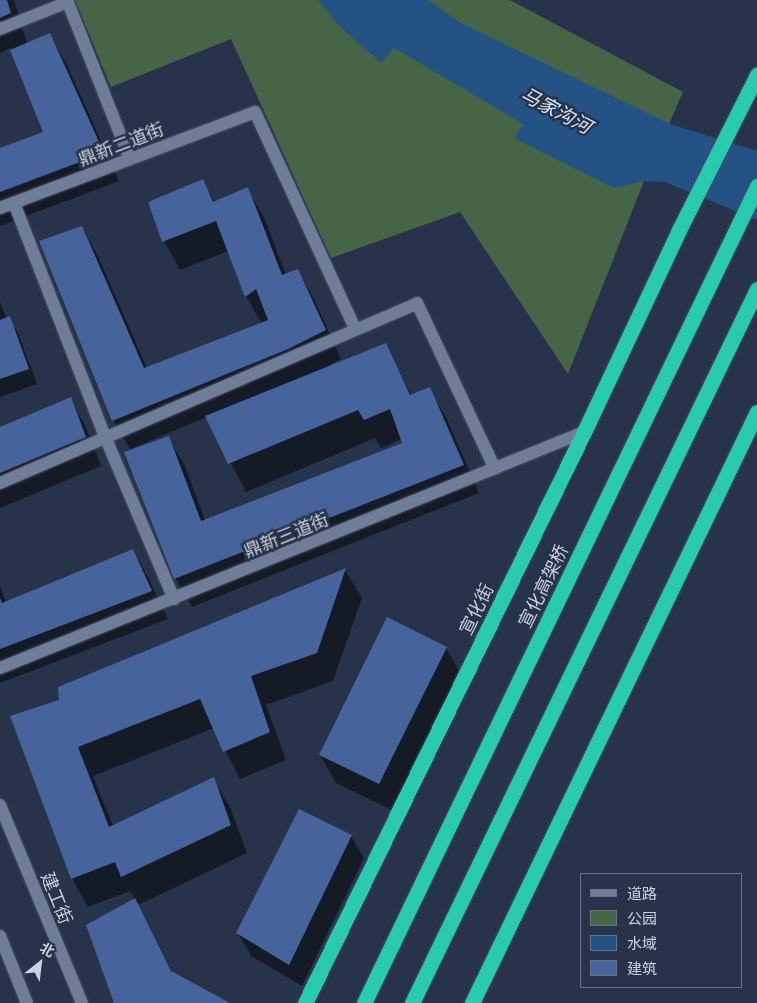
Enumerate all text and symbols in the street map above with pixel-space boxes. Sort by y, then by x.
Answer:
water label: 马家沟河 [517,83,595,139]
street label: 鼎新二道街 [75,118,167,170]
street label: 鼎新三道街 [240,508,332,562]
street label: 宣化高架桥 [514,541,572,631]
street label: 宣化街 [454,580,498,638]
street label: 建工街 [37,869,77,927]
legend [580,873,742,988]
text: 道路 [627,885,657,902]
text: 公园 [627,910,657,927]
text: 水域 [627,935,657,952]
north arrow [15,938,65,988]
text: 北 [37,939,57,960]
text: 建筑 [627,960,657,977]

